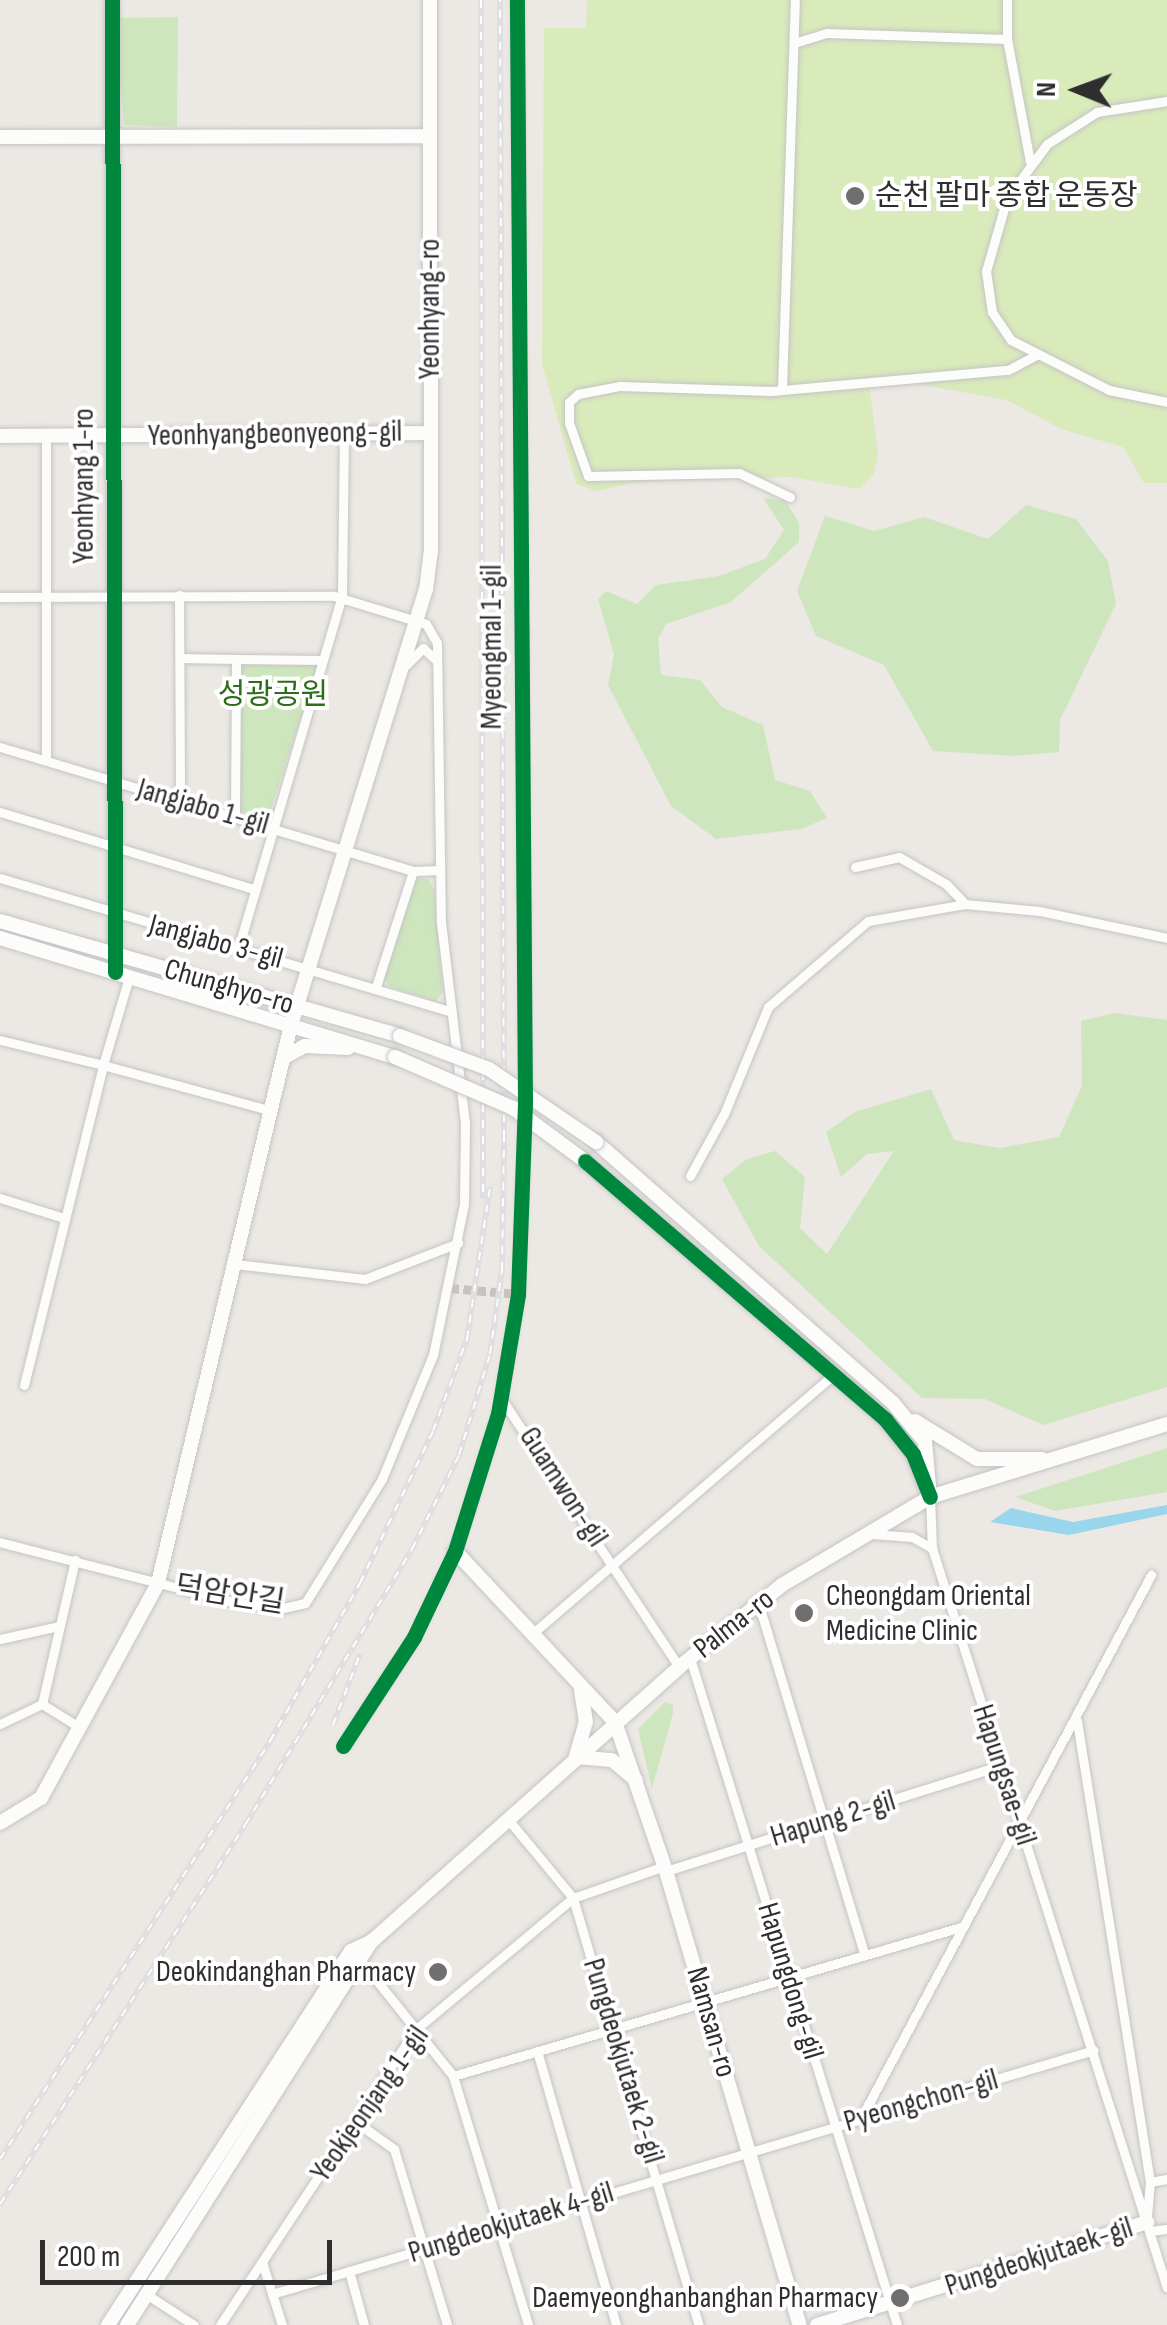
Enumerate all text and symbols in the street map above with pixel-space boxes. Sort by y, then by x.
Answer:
north arrow [1027,40,1127,140]
text: N [1030,82,1063,97]
place label: 순천 팔마 종합 운동장 [875,178,1138,214]
marker: 순천 팔마 종합 운동장 [844,185,866,207]
street label: Yeonhyang-ro [412,239,448,379]
street label: Yeonhyang 1-ro [66,408,102,564]
street label: Yeonhyangbeonyeong-gil [148,414,402,454]
street label: Myeongmal 1-gil [474,565,510,729]
park label: 성광공원 [218,677,328,713]
street label: Jangjabo 1-gil [133,771,273,843]
street label: Jangjabo 3-gil [145,907,287,977]
street label: Chunghyo-ro [160,951,298,1023]
street label: Guamwon-gil [511,1420,615,1554]
street label: 덕암안길 [173,1569,287,1621]
place label: Cheongdam Oriental Medicine Clinic [826,1578,1031,1648]
street label: Palma-ro [687,1582,781,1666]
marker: Cheongdam Oriental Medicine Clinic [791,1600,817,1626]
street label: Hapungsae-gil [964,1700,1044,1850]
street label: Hapung 2-gil [766,1783,900,1855]
street label: Hapungdong-gil [749,1898,831,2064]
place label: Deokindanghan Pharmacy [156,1954,416,1990]
street label: Pungdeokjutaek 2-gil [575,1954,671,2168]
marker: Deokindanghan Pharmacy [425,1959,451,1985]
street label: Namsan-ro [678,1963,744,2081]
street label: Yeokjeonjang 1-gil [303,2019,437,2189]
street label: Pyeongchon-gil [840,2062,1002,2140]
street label: Pungdeokjutaek 4-gil [404,2175,618,2271]
street label: Pungdeokjutaek-gil [941,2210,1137,2304]
scale bar [45,2220,338,2282]
text: 200 m [57,2239,120,2275]
place label: Daemyeonghanbanghan Pharmacy [532,2280,878,2316]
marker: Daemyeonghanbanghan Pharmacy [887,2285,913,2311]

